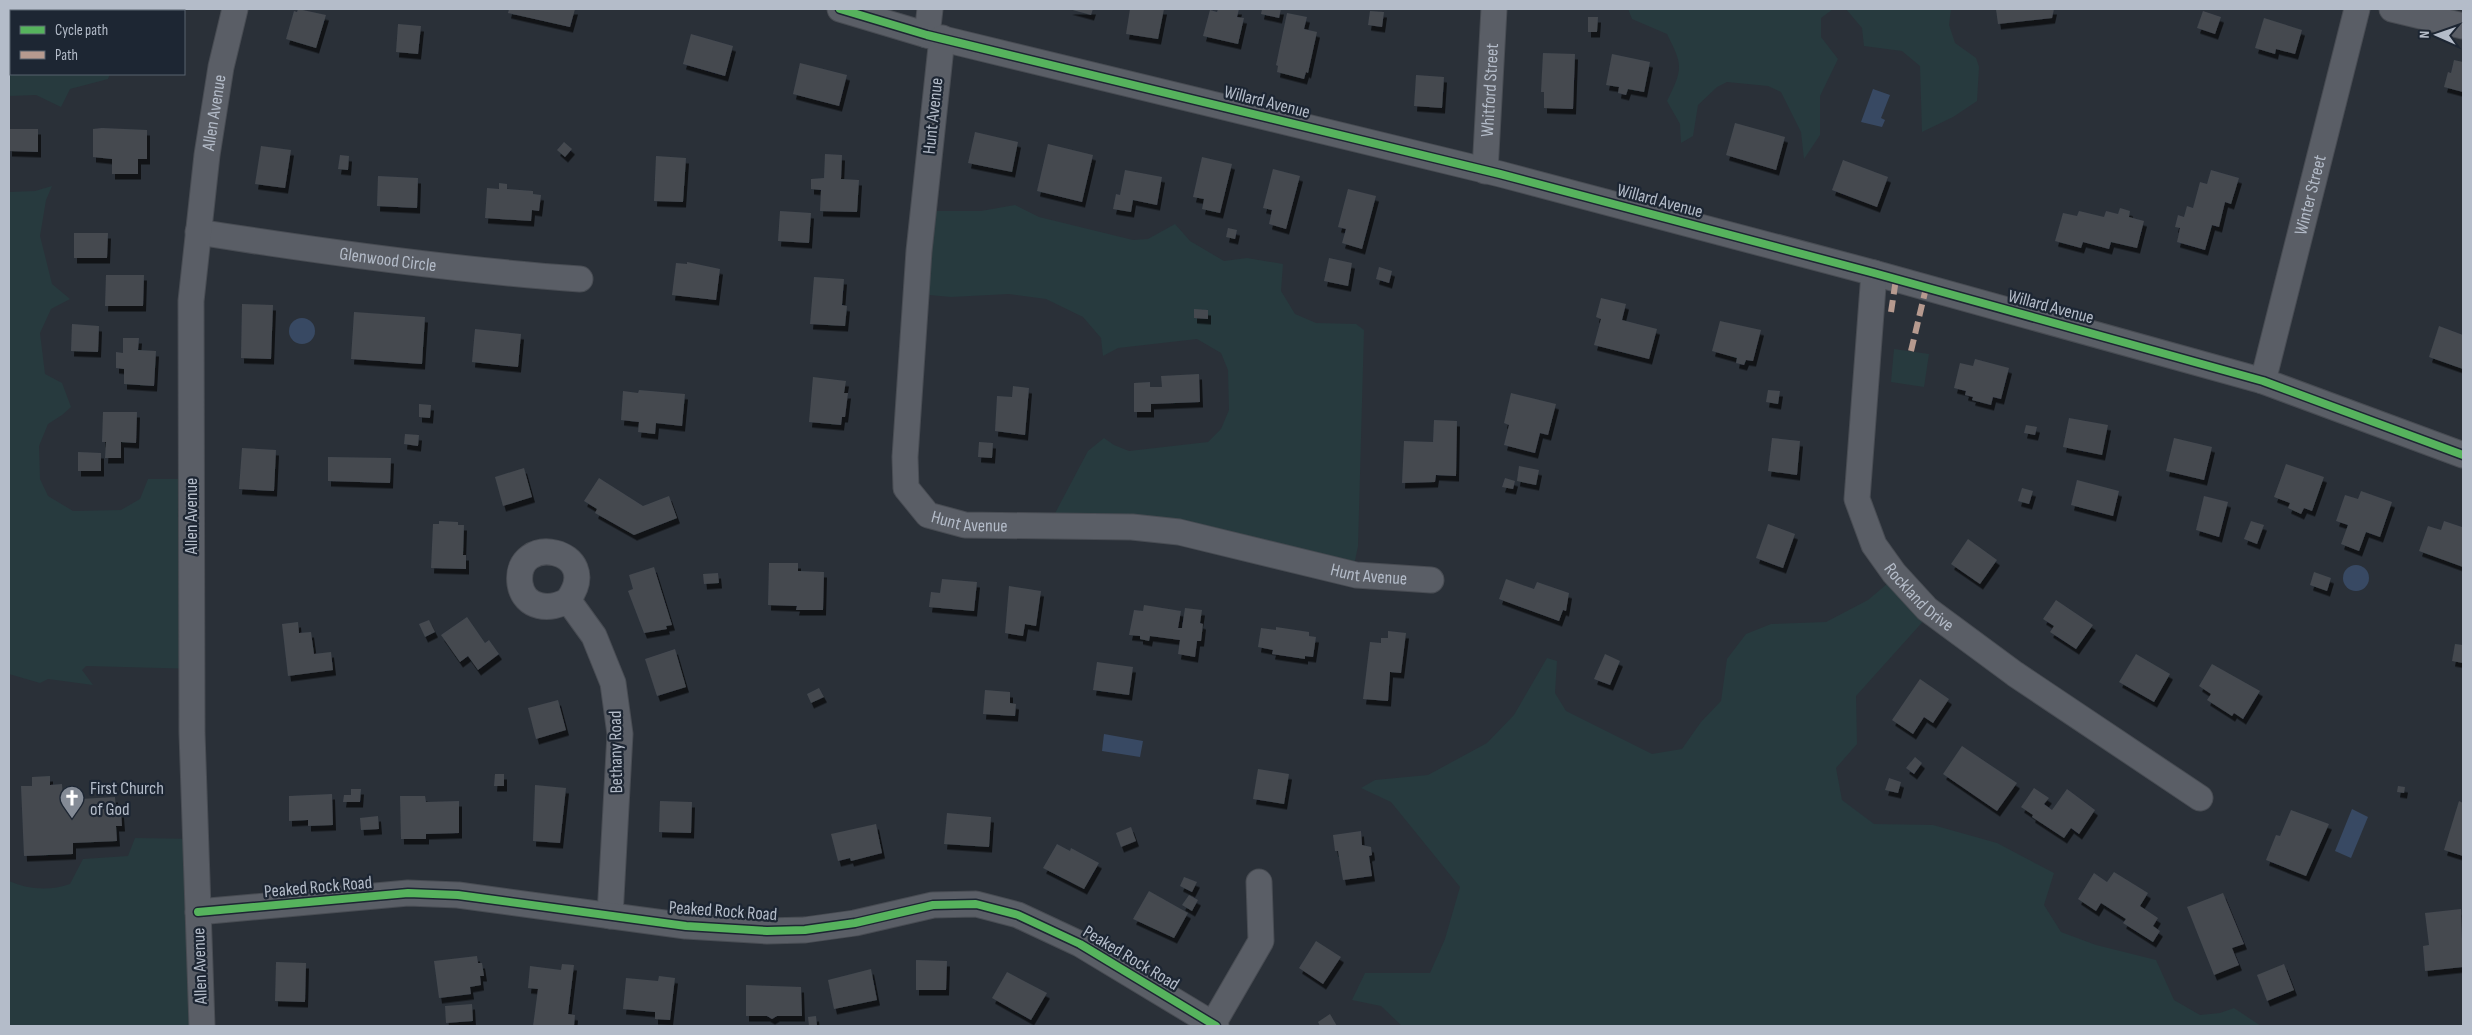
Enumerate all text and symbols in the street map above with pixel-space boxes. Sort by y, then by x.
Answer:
legend [10,10,185,75]
north arrow [2412,10,2462,60]
text: Cycle path [55,21,108,40]
text: N [2416,31,2433,39]
street label: Whitford Street [1476,42,1503,138]
text: Path [55,46,78,65]
street label: Allen Avenue [197,73,230,153]
street label: Hunt Avenue [919,77,947,155]
street label: Willard Avenue [1222,81,1312,123]
street label: Winter Street [2290,152,2330,237]
street label: Willard Avenue [1615,179,1705,223]
street label: Glenwood Circle [338,243,438,276]
street label: Willard Avenue [2006,285,2096,329]
street label: Allen Avenue [181,478,202,555]
street label: Hunt Avenue [929,506,1008,536]
street label: Hunt Avenue [1328,559,1408,589]
street label: Rockland Drive [1880,559,1958,636]
street label: Bethany Road [605,710,627,794]
place label: First Church of God [90,778,164,820]
church icon: First Church of God [59,785,85,819]
street label: Peaked Rock Road [263,872,373,902]
street label: Peaked Rock Road [668,897,778,925]
street label: Peaked Rock Road [1079,921,1183,995]
street label: Allen Avenue [188,927,212,1006]

